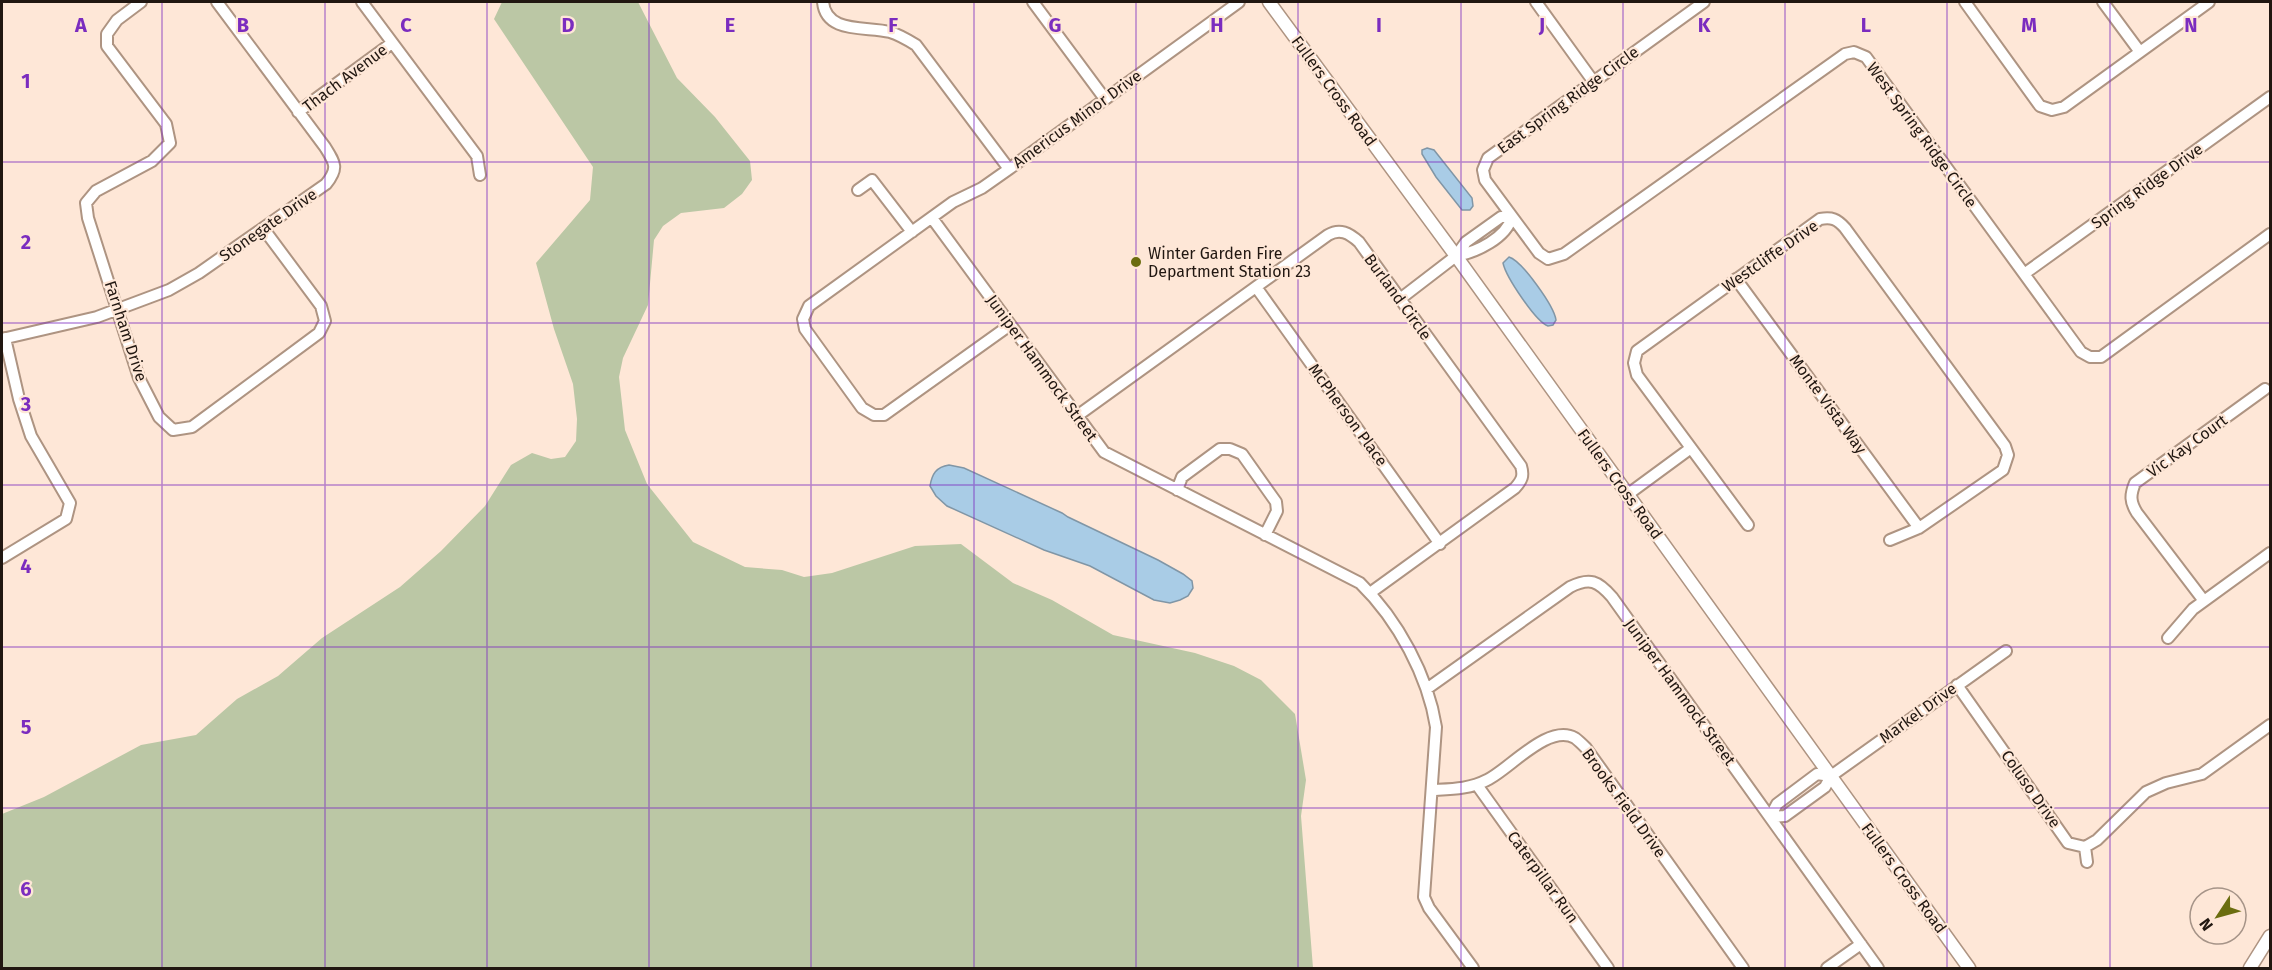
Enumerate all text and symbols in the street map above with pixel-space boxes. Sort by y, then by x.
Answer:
text: A [74,13,88,37]
text: B [237,13,249,37]
text: C [400,13,412,37]
text: D [561,13,575,37]
text: E [725,13,735,37]
text: F [888,13,898,37]
text: G [1049,13,1061,37]
text: H [1210,13,1224,37]
text: I [1376,13,1382,37]
text: J [1538,13,1545,37]
text: K [1698,13,1711,37]
text: L [1861,13,1871,37]
text: M [2021,13,2037,37]
text: N [2184,13,2198,37]
street label: Fullers Cross Road [1288,32,1380,150]
street label: Thach Avenue [299,40,391,116]
street label: East Spring Ridge Circle [1494,42,1642,158]
street label: West Spring Ridge Circle [1863,59,1981,211]
street label: Americus Minor Drive [1009,66,1145,172]
text: 1 [21,69,31,93]
street label: Spring Ridge Drive [2088,139,2206,233]
street label: Stonegate Drive [216,184,320,266]
street label: Westcliffe Drive [1718,216,1822,296]
text: 2 [21,230,31,254]
place label: Winter Garden Fire Department Station 23 [1148,244,1311,281]
street label: Burland Circle [1360,250,1436,344]
marker: Winter Garden Fire Department Station 23 [1129,255,1143,269]
street label: Farnham Drive [101,278,151,384]
street label: Juniper Hammock Street [982,291,1102,445]
street label: Monte Vista Way [1786,351,1871,458]
street label: McPherson Place [1304,360,1392,470]
text: 3 [20,392,31,416]
street label: Vic Kay Court [2143,410,2231,481]
street label: Fullers Cross Road [1574,425,1666,543]
text: 4 [20,554,32,578]
street label: Juniper Hammock Street [1620,615,1740,769]
street label: Markel Drive [1876,679,1960,747]
text: 5 [21,715,32,739]
street label: Brooks Field Drive [1578,745,1670,861]
street label: Coluso Drive [1997,746,2065,832]
street label: Fullers Cross Road [1858,819,1950,937]
street label: Caterpillar Run [1503,827,1583,927]
text: 6 [20,877,32,901]
north arrow [2188,886,2248,946]
text: N [2195,915,2217,934]

